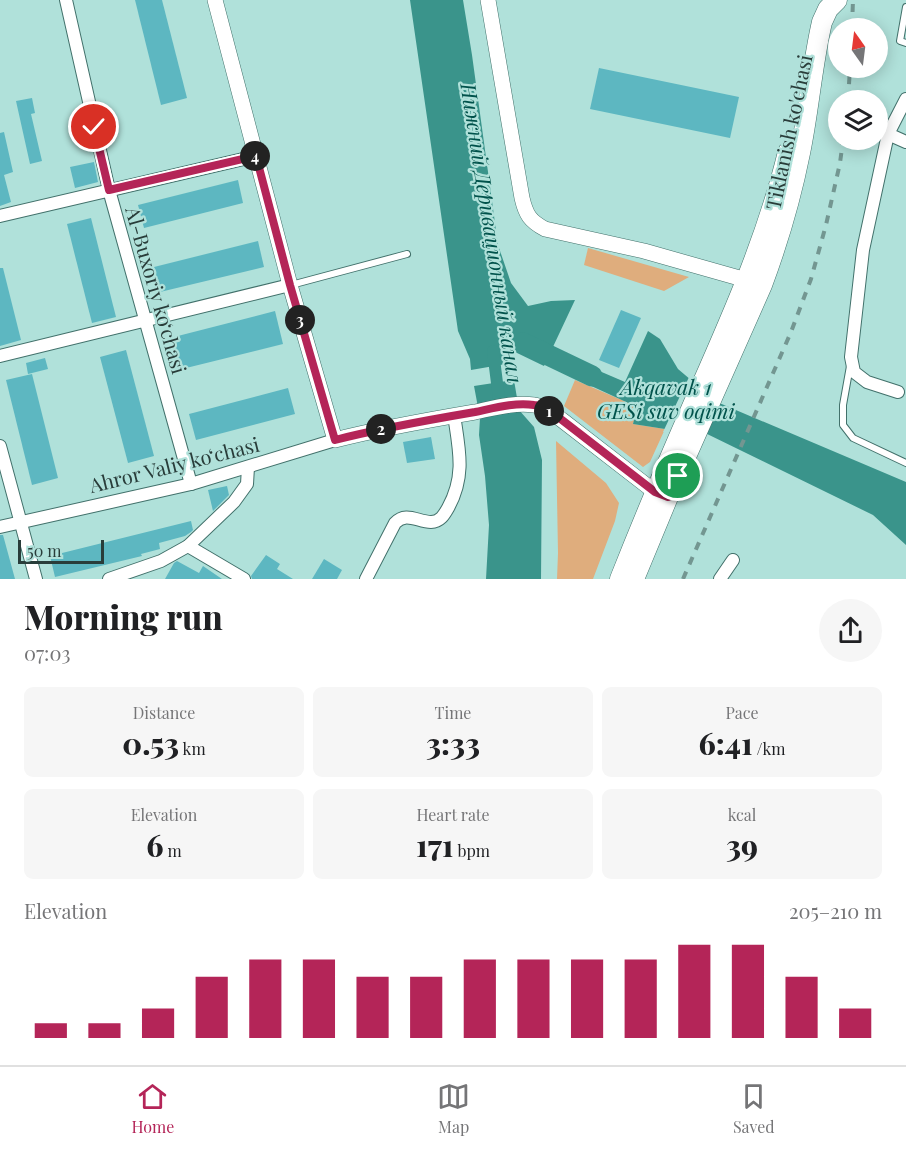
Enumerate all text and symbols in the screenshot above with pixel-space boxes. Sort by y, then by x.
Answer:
north arrow [828,18,888,78]
map controls [828,18,888,150]
street label: Tiklanish ko'chasi [758,52,818,212]
water label: Нижний Деривационный канал [455,80,531,385]
button: layers [828,90,888,150]
pin [68,101,119,152]
icon: check [77,110,110,143]
pin: 4 [240,141,270,171]
text: 4 [251,145,259,166]
street label: Al-Buxoriy ko‘chasi [120,202,194,377]
pin: 3 [285,305,315,335]
text: 3 [296,309,304,330]
water label: Akqavak 1 GESi suv oqimi [597,372,736,424]
pin: 1 [534,396,564,426]
text: 1 [546,400,552,421]
pin: 2 [366,414,396,444]
text: 2 [377,418,385,439]
street label: Ahror Valiy koʻchasi [85,430,262,498]
pin [652,450,703,501]
icon: arrive [661,459,694,492]
scale bar [18,537,104,564]
text: 50 m [27,540,61,561]
text: Morning run [24,594,223,638]
button: share [819,599,882,662]
text: 07:03 [24,639,70,666]
text: Distance [133,702,195,723]
text: Time [435,702,471,723]
text: Pace [725,702,759,723]
text: 0.53 [122,723,179,763]
text: 3:33 [426,723,480,763]
text: 6:41 [699,723,753,763]
text: km [179,738,206,759]
text: /km [753,738,785,759]
text: Elevation [131,804,197,825]
text: Heart rate [416,804,490,825]
text: kcal [728,804,756,825]
text: 6 [146,825,164,865]
text: 171 [416,825,453,865]
text: 39 [726,825,758,865]
text: m [164,840,182,861]
text: bpm [453,840,490,861]
text: Elevation [24,897,107,924]
text: 205–210 m [789,897,882,924]
tab: Home [131,1080,174,1137]
tab: Map [437,1080,470,1137]
tab: Saved [733,1080,775,1137]

